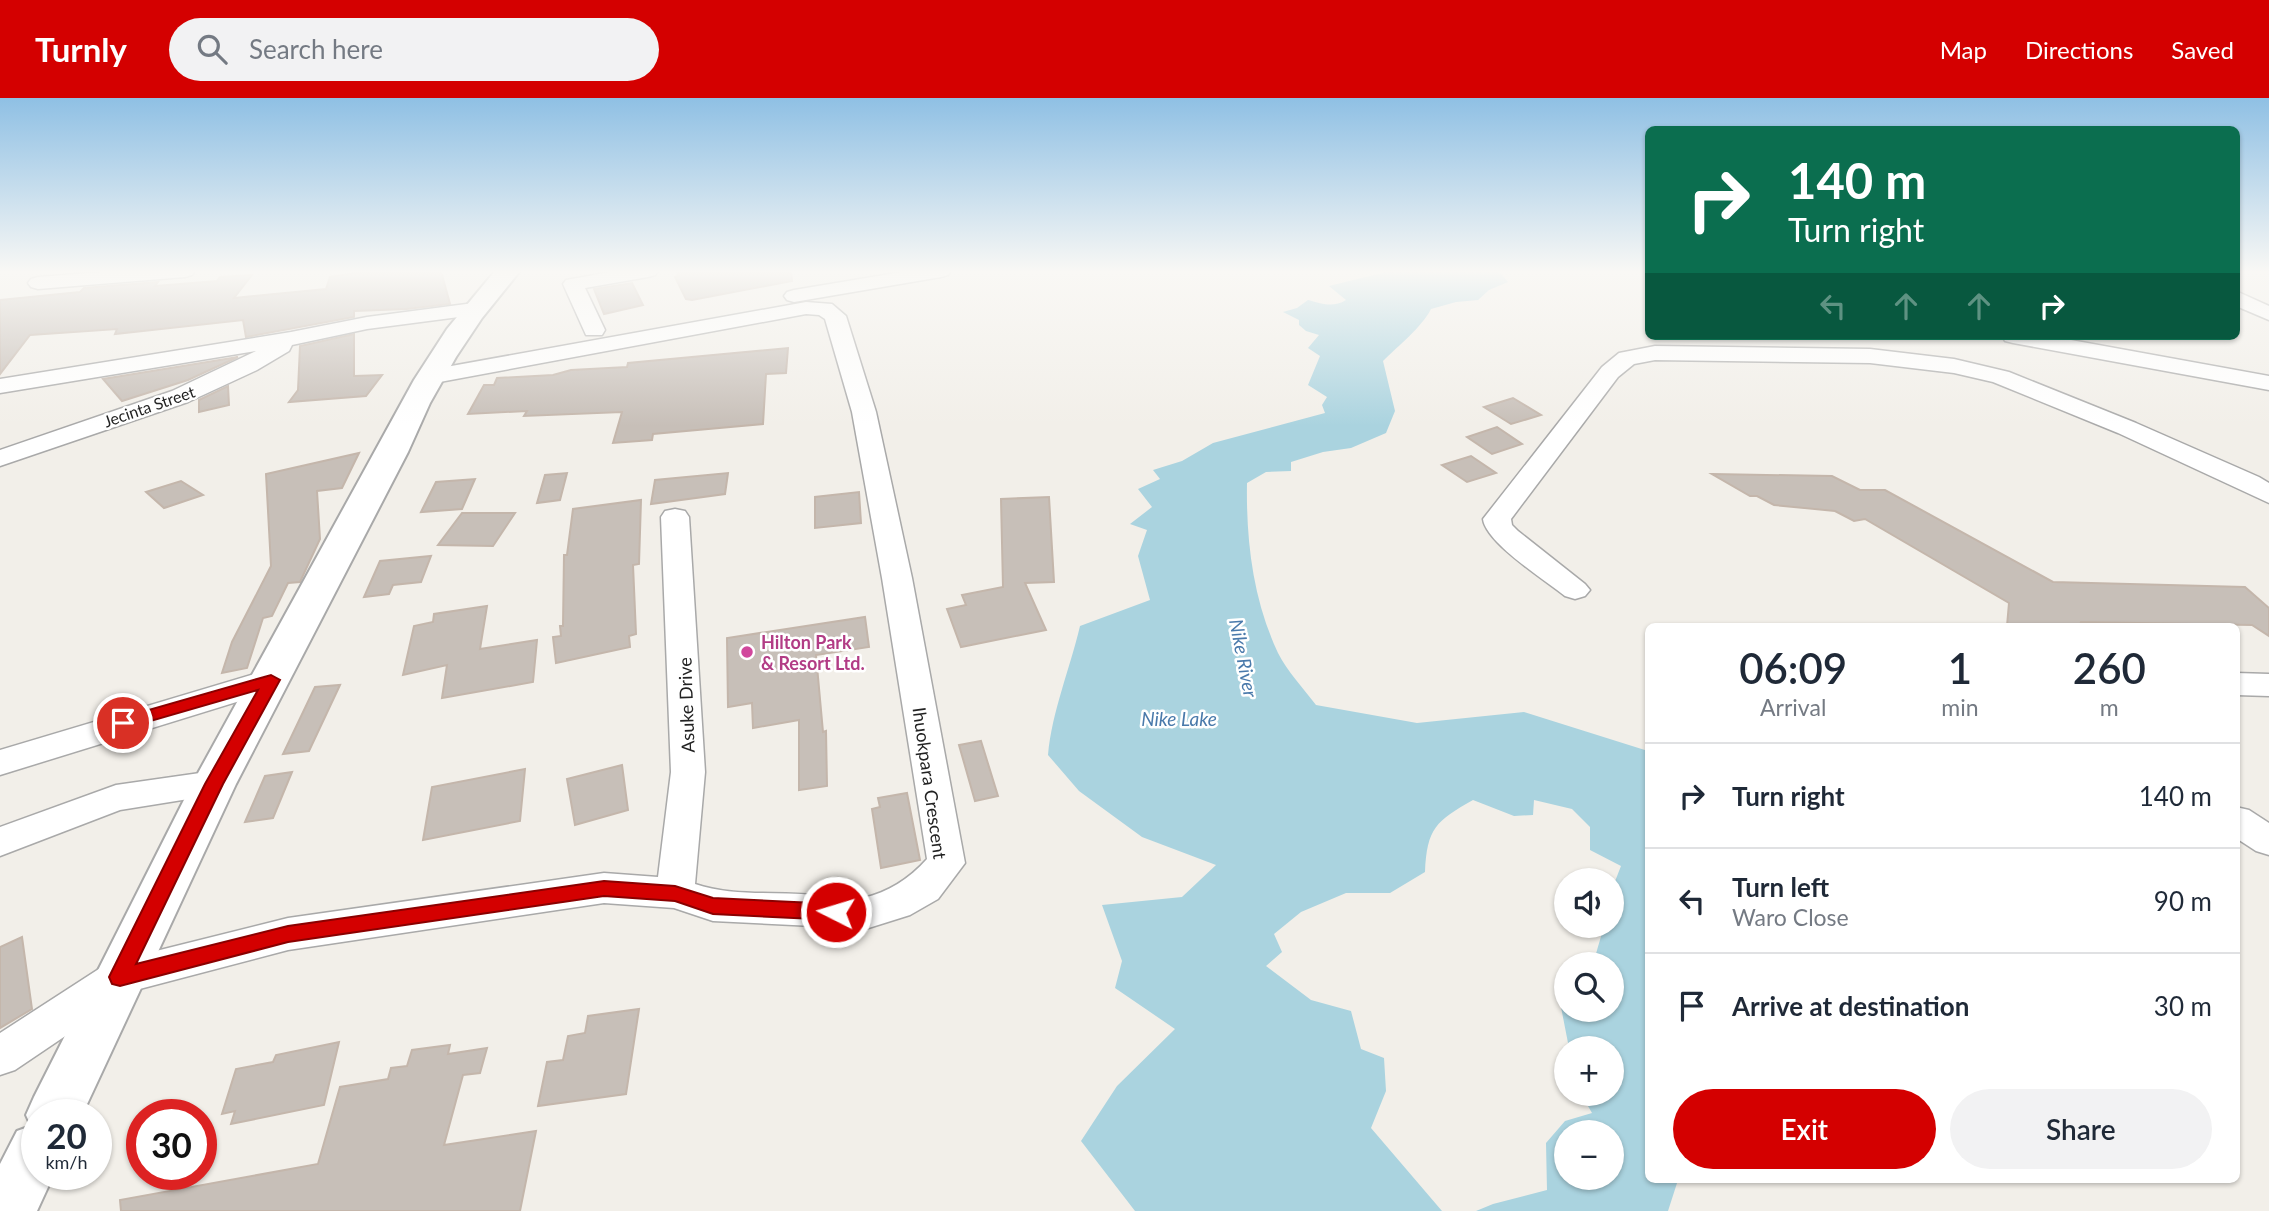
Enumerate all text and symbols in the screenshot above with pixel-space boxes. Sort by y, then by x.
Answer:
search box [169,18,659,81]
text: Turnly [35,29,127,69]
icon: search [193,30,231,68]
text: Search here [249,33,383,65]
text: Map [1940,35,1987,64]
text: Directions [2025,35,2133,64]
text: Saved [2171,35,2234,64]
text: 140 m [1788,151,1926,209]
icon: right [1673,154,1764,245]
text: Turn right [1788,210,1924,249]
icon: left [1814,287,1852,325]
icon: ahead [1887,287,1925,325]
icon: ahead [1960,287,1998,325]
icon: right [2033,287,2071,325]
street label: Jecinta Street [101,381,197,430]
water label: Nike River [1225,617,1263,700]
place label: Hilton Park & Resort Ltd. [761,631,865,674]
text: 06:09 [1739,643,1847,693]
text: 1 [1948,643,1972,693]
text: 260 [2073,643,2146,693]
marker: Hilton Park & Resort Ltd. [739,644,755,660]
street label: Asuke Drive [673,657,699,753]
pin [93,693,153,753]
text: Arrival [1760,693,1826,721]
text: min [1941,693,1979,721]
text: m [2100,693,2119,721]
icon: arrive [104,704,142,742]
street label: Ihuokpara Crescent [908,706,952,861]
water label: Nike Lake [1141,707,1217,730]
icon: right [1673,777,1711,815]
text: Turn right [1732,780,1845,812]
text: 140 m [2139,780,2212,812]
map controls [1554,868,1624,1190]
button: sound [1554,868,1624,938]
text: Turn left [1732,871,1829,903]
position arrow [799,875,873,949]
icon: left [1673,882,1711,920]
text: 90 m [2154,885,2212,917]
text: Waro Close [1732,903,1849,931]
button: search [1554,952,1624,1022]
icon: arrive [1673,987,1711,1025]
text: Arrive at destination [1732,990,1969,1022]
text: 30 m [2154,990,2212,1022]
button: + [1554,1036,1624,1106]
button: Exit [1673,1089,1936,1169]
button: Share [1950,1089,2212,1169]
speed limit sign: 30 [126,1099,217,1190]
text: 20 [46,1114,87,1156]
button: − [1554,1120,1624,1190]
text: km/h [45,1151,88,1173]

